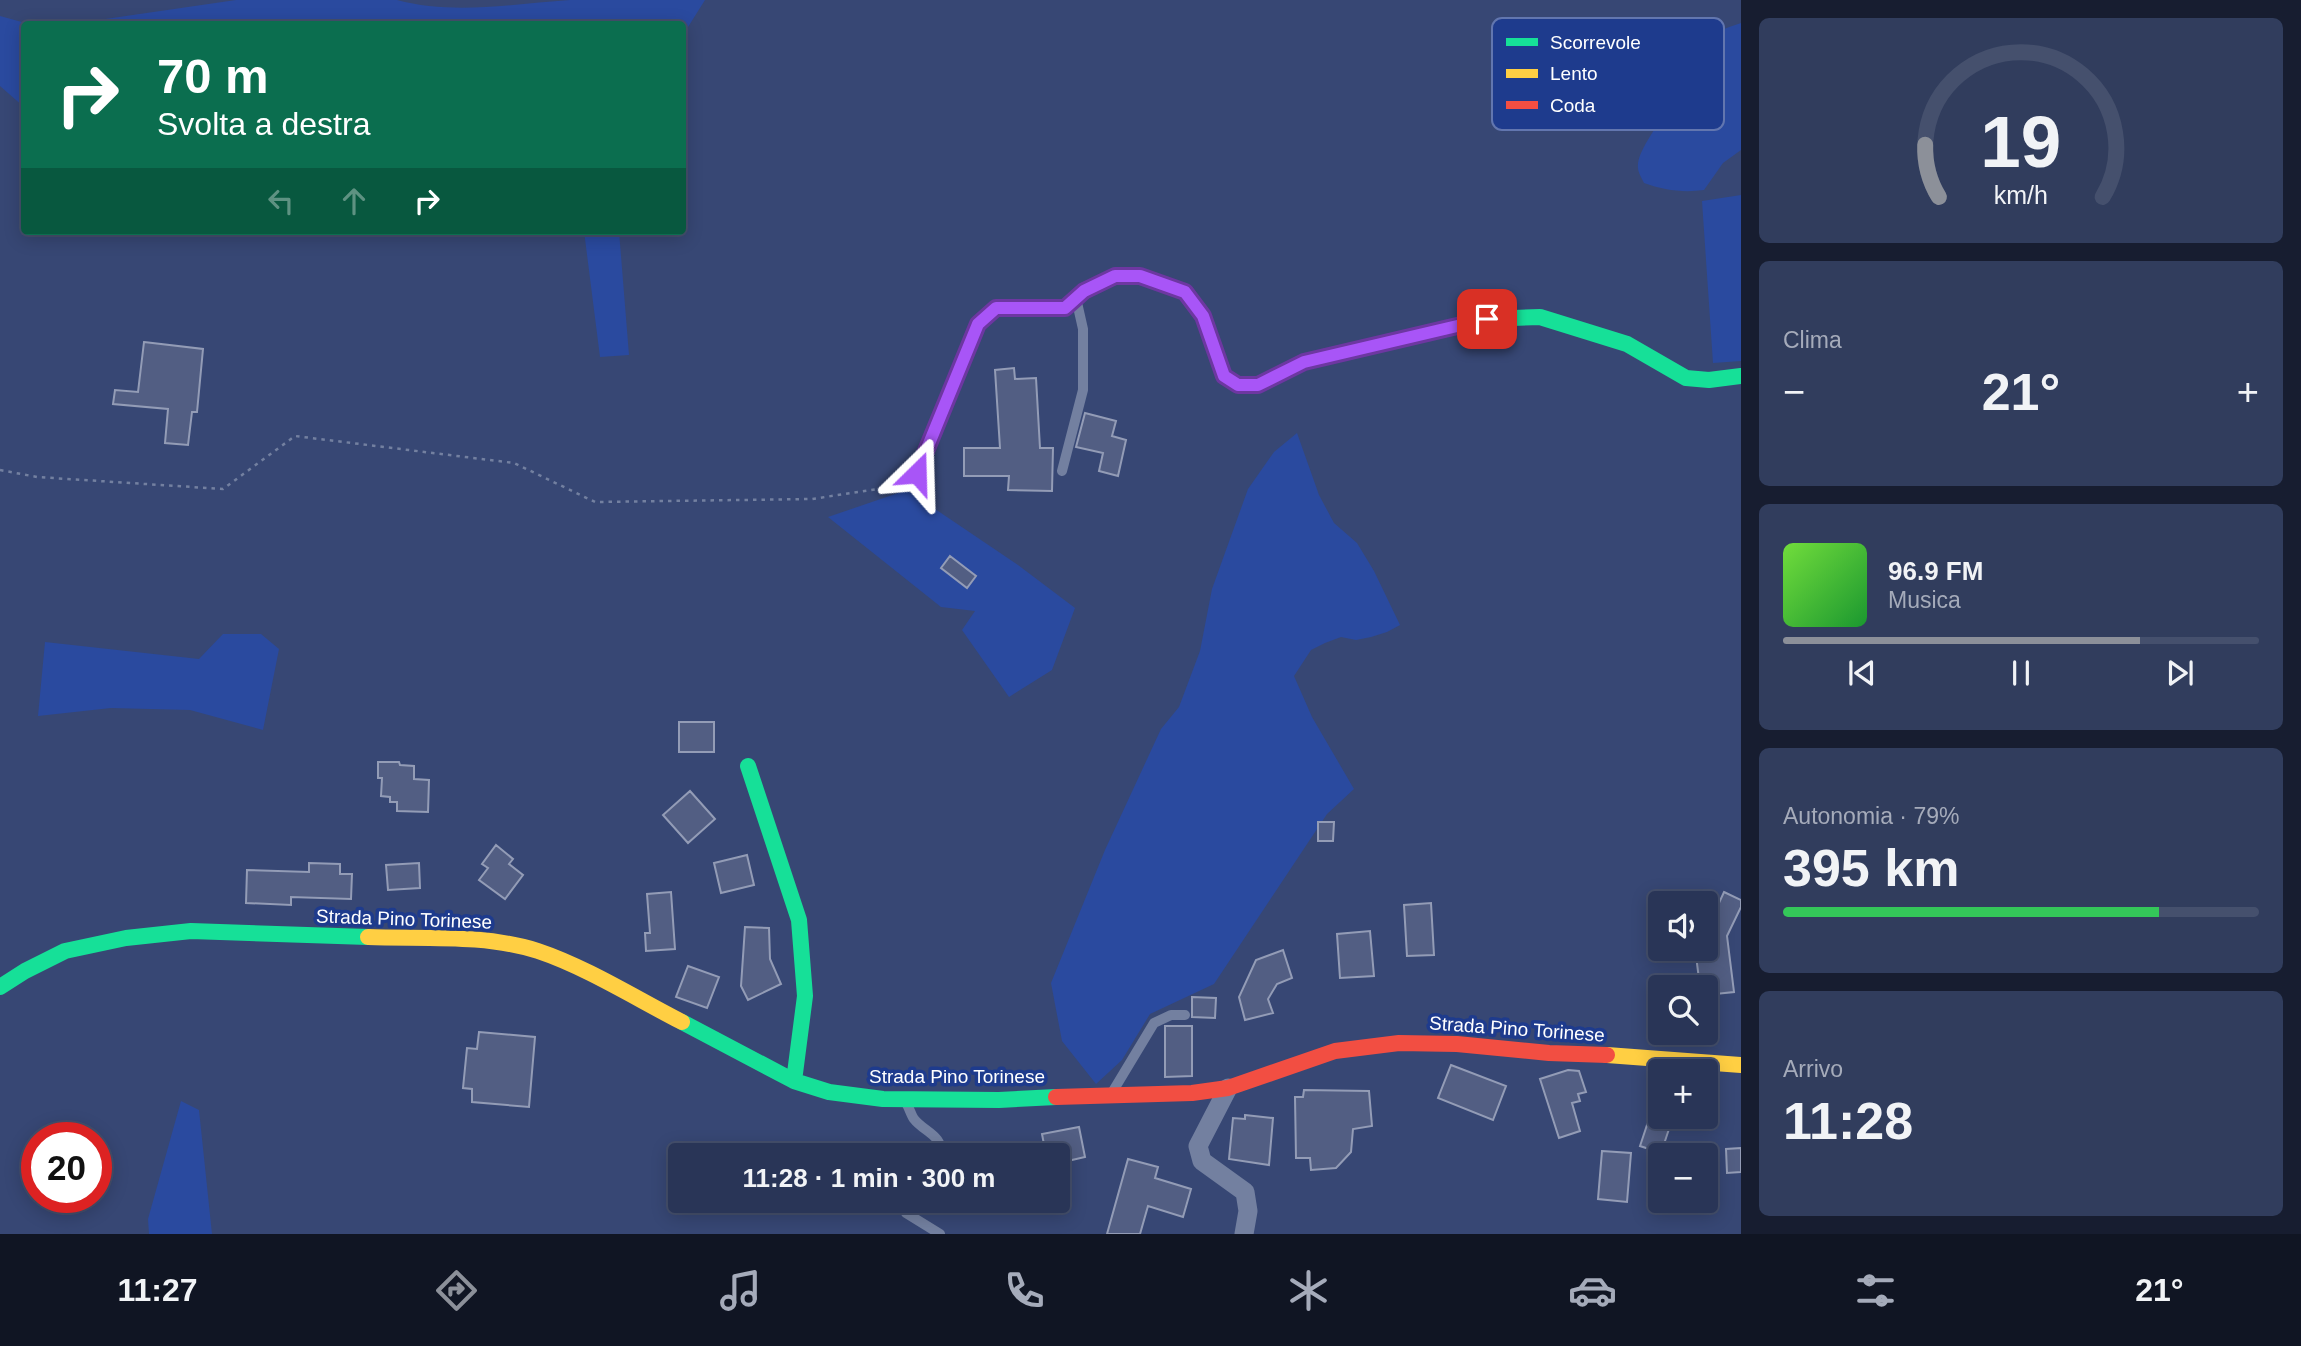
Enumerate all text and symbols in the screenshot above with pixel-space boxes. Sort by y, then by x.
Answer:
legend [1492,18,1724,130]
text: Scorrevole [1550,32,1641,53]
icon: right [42,49,133,140]
text: 70 m [157,49,269,103]
text: Lento [1550,63,1598,84]
text: Coda [1550,95,1596,116]
text: 19 [1981,101,2061,182]
text: Svolta a destra [157,106,370,142]
text: km/h [1994,180,2048,208]
icon: left [262,182,300,220]
icon: ahead [335,182,373,220]
icon: right [408,182,446,220]
pin [1457,289,1517,349]
icon: arrive [1468,300,1506,338]
text: Clima [1783,327,1842,353]
text: 21° [1982,363,2060,421]
text: − [1783,371,1805,413]
text: + [2237,371,2259,413]
position arrow [880,436,954,510]
text: 96.9 FM [1888,556,1983,586]
text: Musica [1888,587,1961,613]
icon: previous [1843,654,1881,692]
icon: pause [2002,654,2040,692]
icon: next [2161,654,2199,692]
text: Autonomia · 79% [1783,803,1959,829]
text: 395 km [1783,839,1959,897]
map controls [1648,891,1718,1213]
button: sound [1648,891,1718,961]
street label: Strada Pino Torinese [316,905,492,933]
button: search [1648,975,1718,1045]
street label: Strada Pino Torinese [1428,1012,1606,1046]
text: Arrivo [1783,1056,1843,1082]
button: + [1648,1059,1718,1129]
street label: Strada Pino Torinese [869,1066,1045,1087]
text: 11:28 [1783,1092,1913,1150]
speed limit sign: 20 [21,1122,112,1213]
button: − [1648,1143,1718,1213]
text: 11:28 · 1 min · 300 m [743,1163,995,1193]
icon: directions [432,1266,481,1315]
icon: music [716,1266,765,1315]
icon: phone [1000,1266,1049,1315]
icon: climate [1284,1266,1333,1315]
icon: car [1568,1266,1617,1315]
icon: filters [1851,1266,1900,1315]
text: 11:27 [117,1272,197,1308]
text: 21° [2135,1272,2184,1308]

